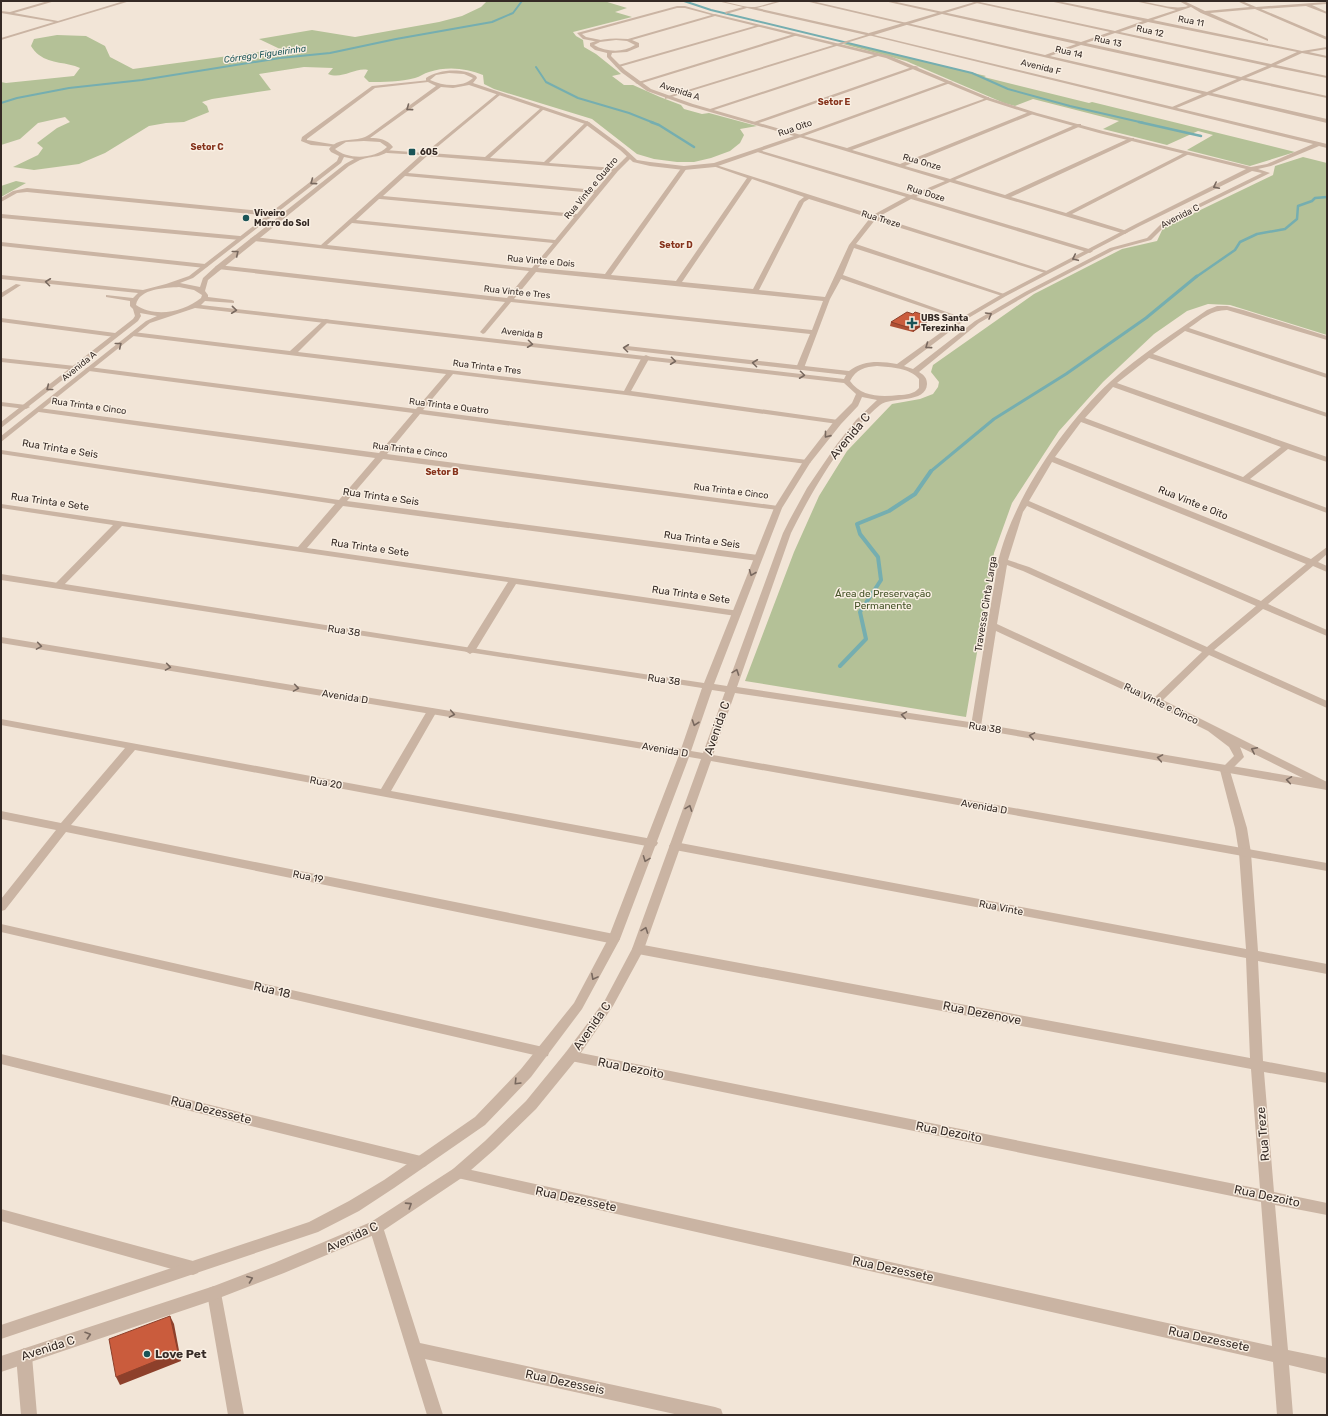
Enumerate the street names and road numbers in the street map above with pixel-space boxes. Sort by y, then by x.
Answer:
street label: Rua 11 [1177,14,1205,28]
street label: Rua 12 [1135,23,1165,39]
street label: Rua 13 [1093,33,1123,49]
street label: Rua 14 [1054,44,1084,60]
street label: Avenida F [1020,57,1062,77]
street label: Avenida A [659,80,701,102]
street label: Rua Oito [777,118,813,138]
street label: Rua Onze [902,152,942,172]
street label: Rua Vinte e Quatro [562,155,620,221]
street label: Rua Doze [906,182,946,204]
street label: Avenida C [1159,202,1201,230]
street label: Rua Treze [860,208,902,230]
street label: Rua Vinte e Dois [507,253,576,269]
street label: Rua Vinte e Tres [483,284,551,301]
street label: Avenida B [501,325,543,341]
street label: Avenida A [60,349,98,383]
street label: Rua Trinta e Tres [452,358,522,376]
street label: Rua Trinta e Cinco [51,396,127,416]
street label: Rua Trinta e Quatro [409,396,489,416]
street label: Avenida C [827,410,873,462]
street label: Rua Trinta e Seis [21,437,99,461]
street label: Rua Trinta e Cinco [372,440,448,460]
street label: Rua Trinta e Cinco [693,481,769,501]
street label: Rua Vinte e Oito [1156,484,1230,523]
street label: Rua Trinta e Seis [342,486,420,508]
street label: Rua Trinta e Sete [10,491,90,513]
street label: Rua Trinta e Seis [663,529,741,551]
street label: Rua Trinta e Sete [330,537,410,559]
street label: Travessa Cinta Larga [973,555,999,653]
street label: Rua Trinta e Sete [651,584,731,606]
street label: Rua 38 [327,622,361,640]
street label: Rua 38 [647,672,681,688]
street label: Rua Vinte e Cinco [1122,681,1201,727]
street label: Avenida D [321,687,369,707]
street label: Avenida C [701,699,733,757]
street label: Rua 38 [968,719,1002,737]
street label: Avenida D [641,740,689,760]
street label: Rua 20 [309,774,343,792]
street label: Avenida D [960,797,1008,817]
street label: Rua 19 [292,868,324,886]
street label: Rua Vinte [978,898,1024,918]
street label: Rua 18 [252,979,292,1001]
street label: Avenida C [570,999,614,1053]
street label: Rua Dezenove [942,999,1023,1028]
street label: Rua Dezoito [597,1055,665,1081]
street label: Rua Dezessete [169,1093,253,1127]
street label: Rua Treze [1254,1106,1272,1162]
street label: Rua Dezoito [915,1119,983,1145]
street label: Rua Dezoito [1233,1182,1301,1210]
street label: Rua Dezessete [534,1184,618,1215]
street label: Avenida C [324,1219,380,1255]
street label: Rua Dezessete [851,1254,935,1285]
street label: Rua Dezessete [1167,1324,1251,1355]
street label: Avenida C [19,1333,77,1363]
street label: Rua Dezesseis [524,1367,606,1397]

